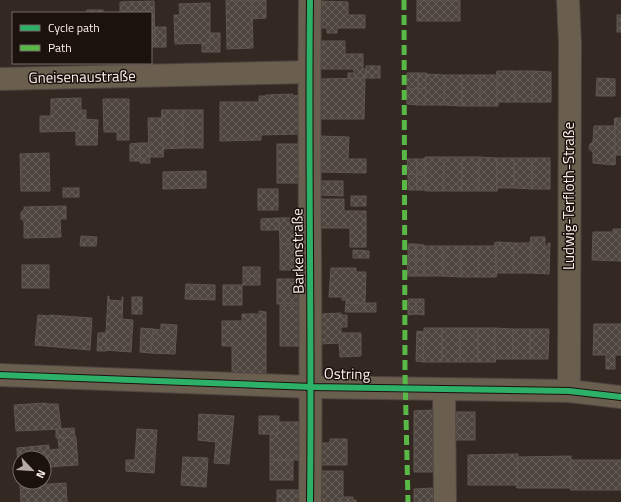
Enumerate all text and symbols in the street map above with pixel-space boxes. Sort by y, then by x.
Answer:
legend [12,12,152,64]
text: Cycle path [48,18,100,37]
text: Path [48,38,72,57]
street label: Gneisenaustraße [28,64,136,89]
street label: Ludwig-Terfloth-Straße [557,122,580,270]
street label: Barkenstraße [285,208,310,294]
street label: Ostring [324,362,371,385]
north arrow [12,450,52,490]
text: N [32,467,50,481]

